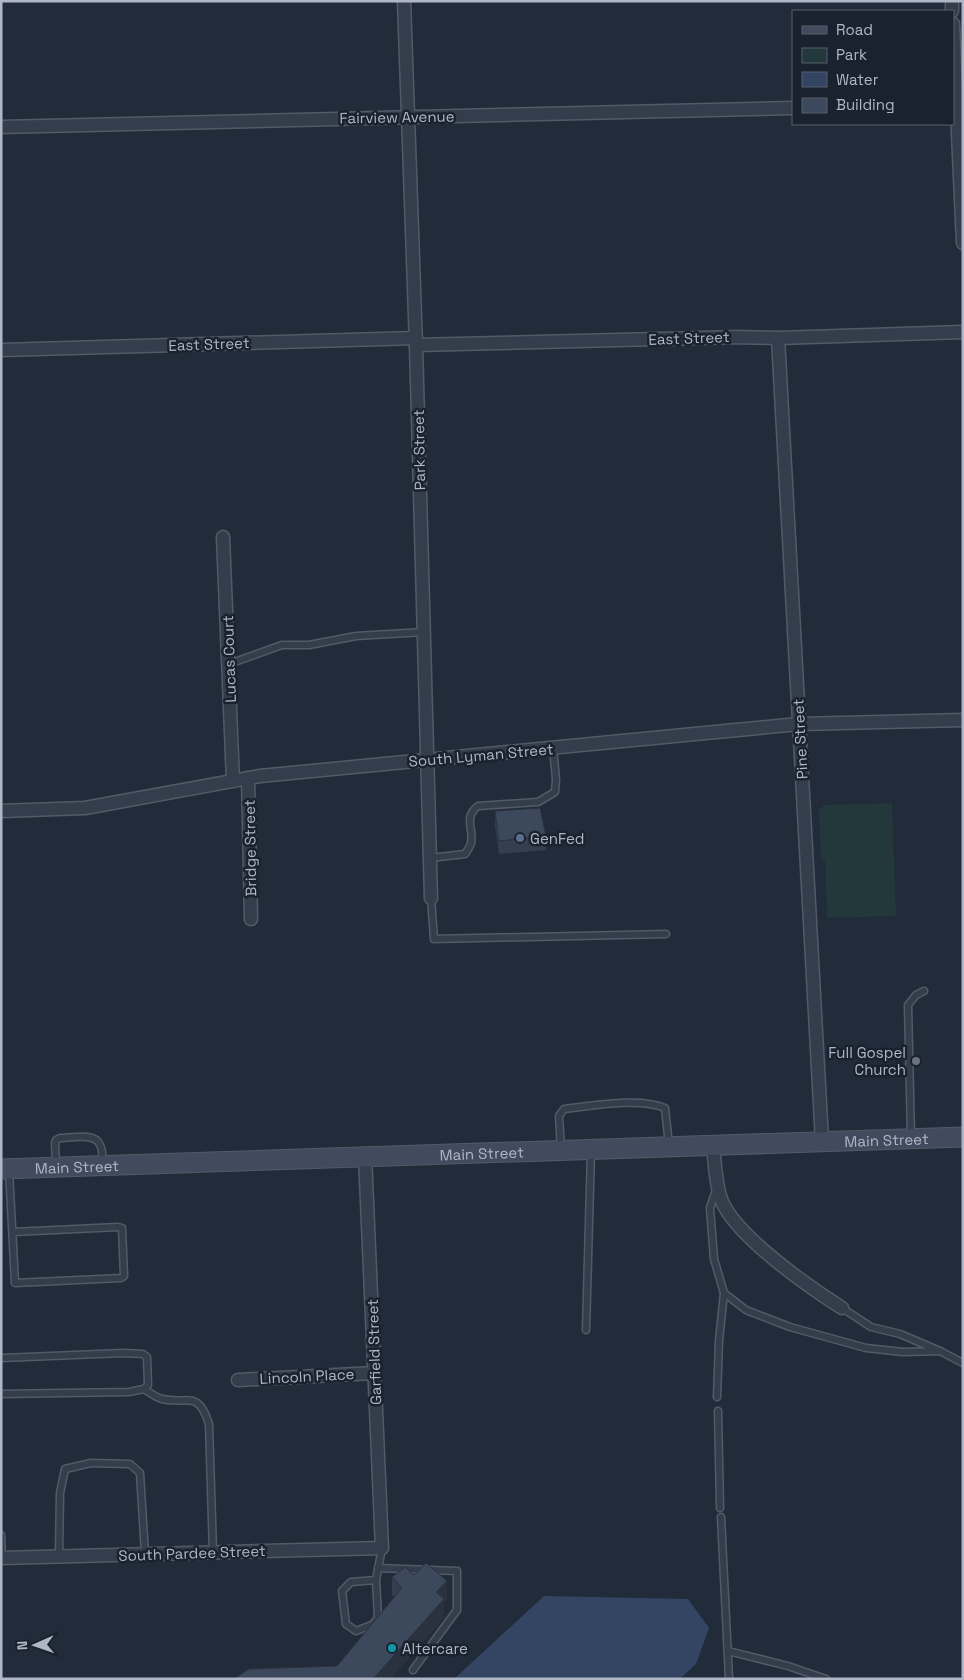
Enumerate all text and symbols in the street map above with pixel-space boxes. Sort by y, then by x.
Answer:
legend [792,10,954,125]
text: Road [836,20,873,39]
text: Park [836,45,867,64]
text: Water [836,70,879,89]
text: Building [836,95,895,114]
street label: Fairview Avenue [339,106,455,128]
street label: East Street [648,327,730,349]
street label: East Street [168,333,250,355]
street label: Park Street [409,409,429,491]
street label: Lucas Court [218,615,240,703]
street label: Pine Street [788,698,812,780]
street label: South Lyman Street [408,739,554,771]
street label: Bridge Street [240,799,260,897]
place label: GenFed [530,829,585,848]
marker: GenFed [514,832,526,844]
place label: Full Gospel Church [828,1043,906,1079]
marker: Full Gospel Church [910,1055,922,1067]
street label: Main Street [844,1129,929,1150]
street label: Main Street [439,1142,524,1164]
street label: Main Street [35,1156,119,1177]
street label: Garfield Street [363,1299,385,1405]
street label: Lincoln Place [259,1364,355,1388]
street label: South Pardee Street [118,1541,266,1565]
north arrow [10,1620,60,1670]
place label: Altercare [402,1639,468,1658]
text: N [13,1640,31,1650]
marker: Altercare [386,1642,398,1654]

